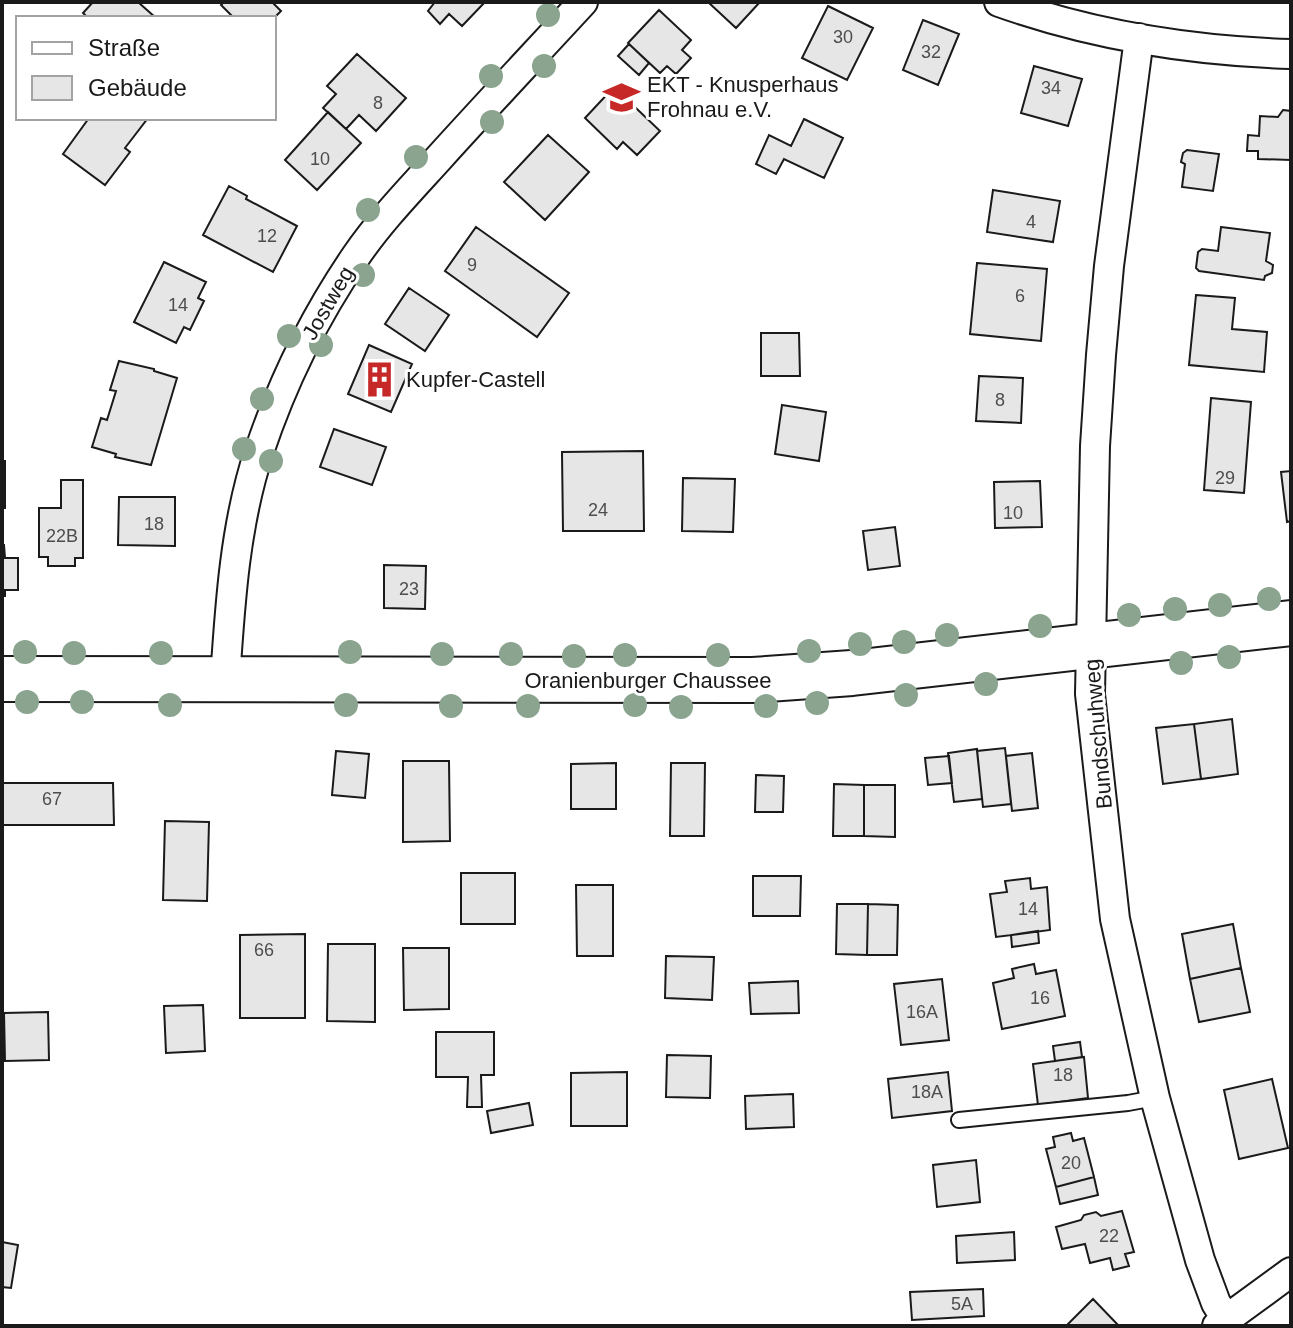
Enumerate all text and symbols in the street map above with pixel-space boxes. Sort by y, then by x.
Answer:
legend [16,16,276,120]
house number: 30 [833,27,853,47]
text: Straße [88,34,160,61]
house number: 32 [921,42,941,62]
place label: EKT - Knusperhaus Frohnau e.V. [647,72,839,122]
text: Gebäude [88,74,187,101]
school or university icon: EKT - Knusperhaus Frohnau e.V. [602,78,640,116]
house number: 34 [1041,78,1061,98]
house number: 8 [373,93,383,113]
house number: 10 [310,149,330,169]
house number: 4 [1026,212,1036,232]
house number: 12 [257,226,277,246]
house number: 9 [467,255,477,275]
street label: Jostweg [297,262,359,344]
house number: 6 [1015,286,1025,306]
house number: 14 [168,295,188,315]
building icon: Kupfer-Castell [361,360,399,398]
place label: Kupfer-Castell [406,367,545,392]
house number: 8 [995,390,1005,410]
house number: 29 [1215,468,1235,488]
house number: 24 [588,500,608,520]
house number: 10 [1003,503,1023,523]
house number: 18 [144,514,164,534]
house number: 22B [46,526,78,546]
house number: 23 [399,579,419,599]
street label: Bundschuhweg [1079,658,1117,810]
street label: Oranienburger Chaussee [524,668,772,693]
house number: 67 [42,789,62,809]
house number: 14 [1018,899,1038,919]
house number: 66 [254,940,274,960]
house number: 16 [1030,988,1050,1008]
house number: 16A [906,1002,938,1022]
house number: 18 [1053,1065,1073,1085]
house number: 18A [911,1082,943,1102]
house number: 20 [1061,1153,1081,1173]
house number: 22 [1099,1226,1119,1246]
house number: 5A [951,1294,973,1314]

